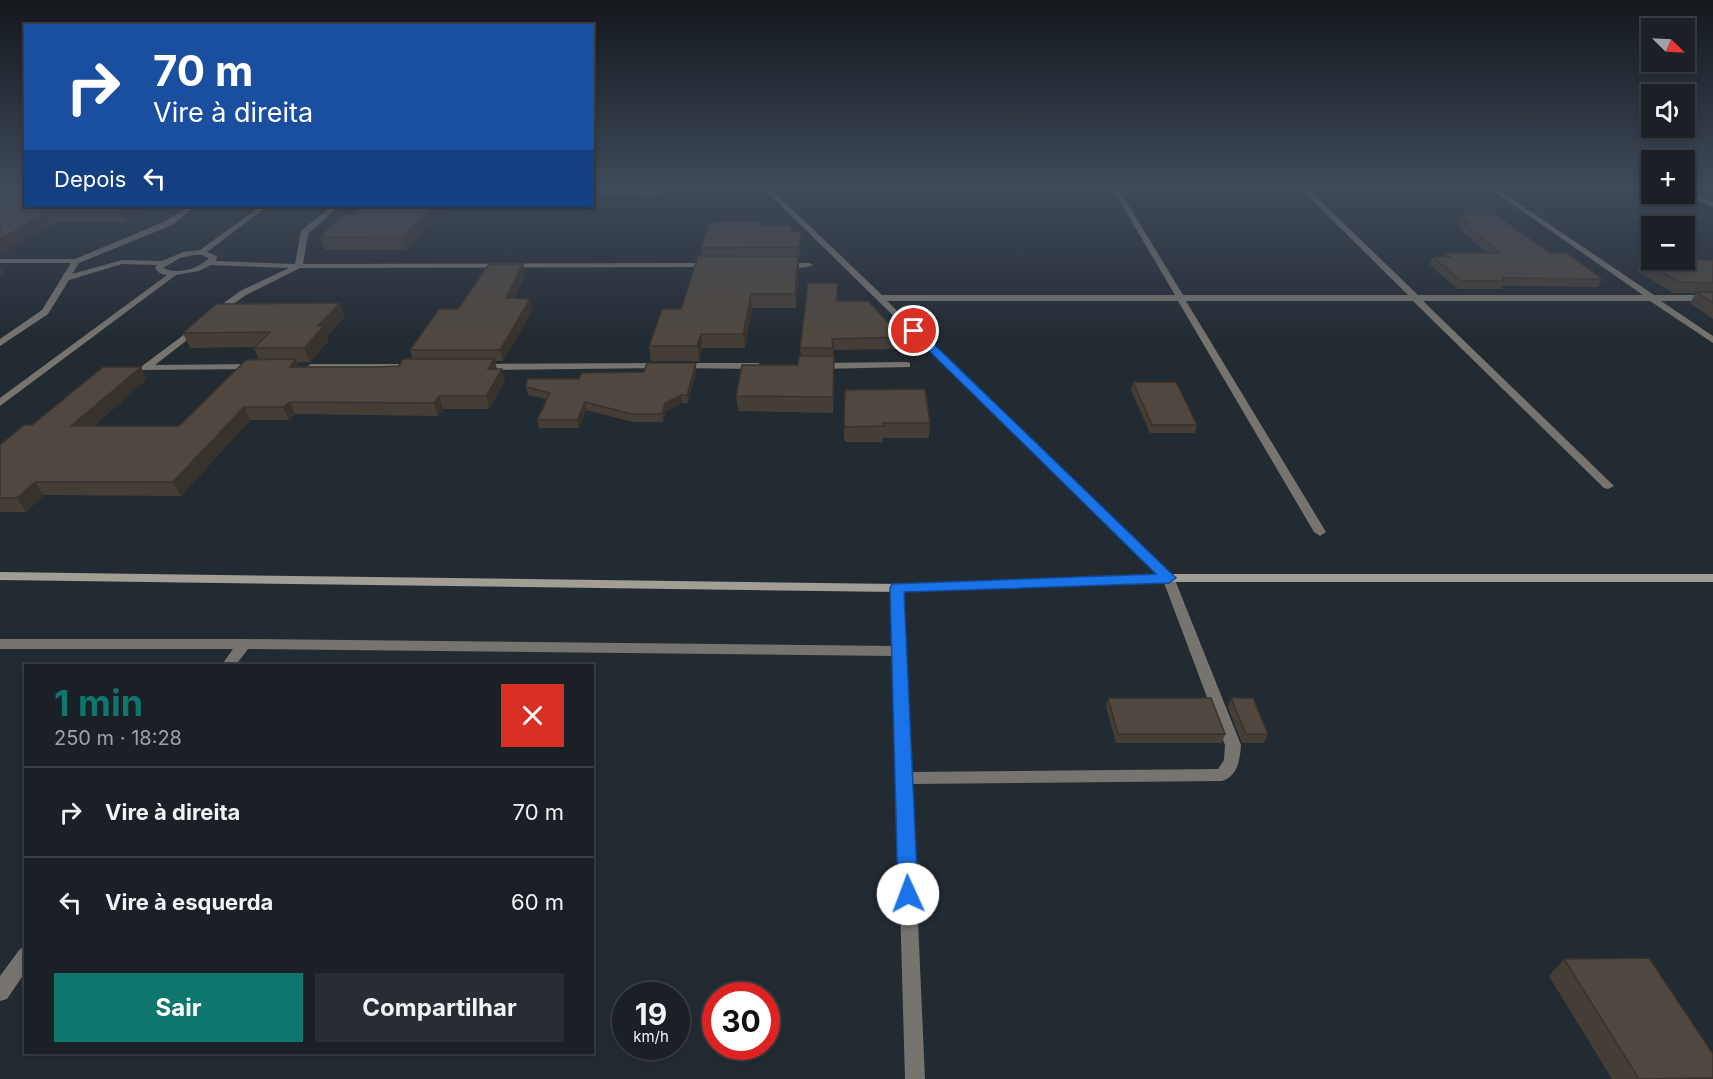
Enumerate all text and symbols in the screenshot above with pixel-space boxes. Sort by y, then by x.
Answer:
north arrow [1641,18,1695,72]
map controls [1641,18,1695,270]
text: 70 m [153,45,253,96]
icon: right [54,48,132,126]
button: sound [1641,84,1695,138]
text: Vire à direita [153,96,313,129]
button: + [1641,150,1695,204]
icon: left [138,162,171,195]
text: Depois [54,166,126,192]
button: − [1641,216,1695,270]
pin [888,305,939,356]
icon: arrive [897,314,930,347]
text: 1 min [54,681,143,725]
button: close [501,684,564,747]
text: 250 m · 18:28 [54,726,182,750]
icon: right [54,796,87,829]
text: Vire à direita [105,799,240,825]
text: 70 m [513,799,564,825]
position arrow [876,862,940,926]
icon: left [54,886,87,919]
text: Vire à esquerda [105,889,273,915]
text: 60 m [511,889,564,915]
button: Sair [54,973,303,1042]
button: Compartilhar [315,973,564,1042]
speed limit sign: 30 [702,982,780,1060]
text: 19 [635,996,667,1032]
text: km/h [633,1027,669,1046]

